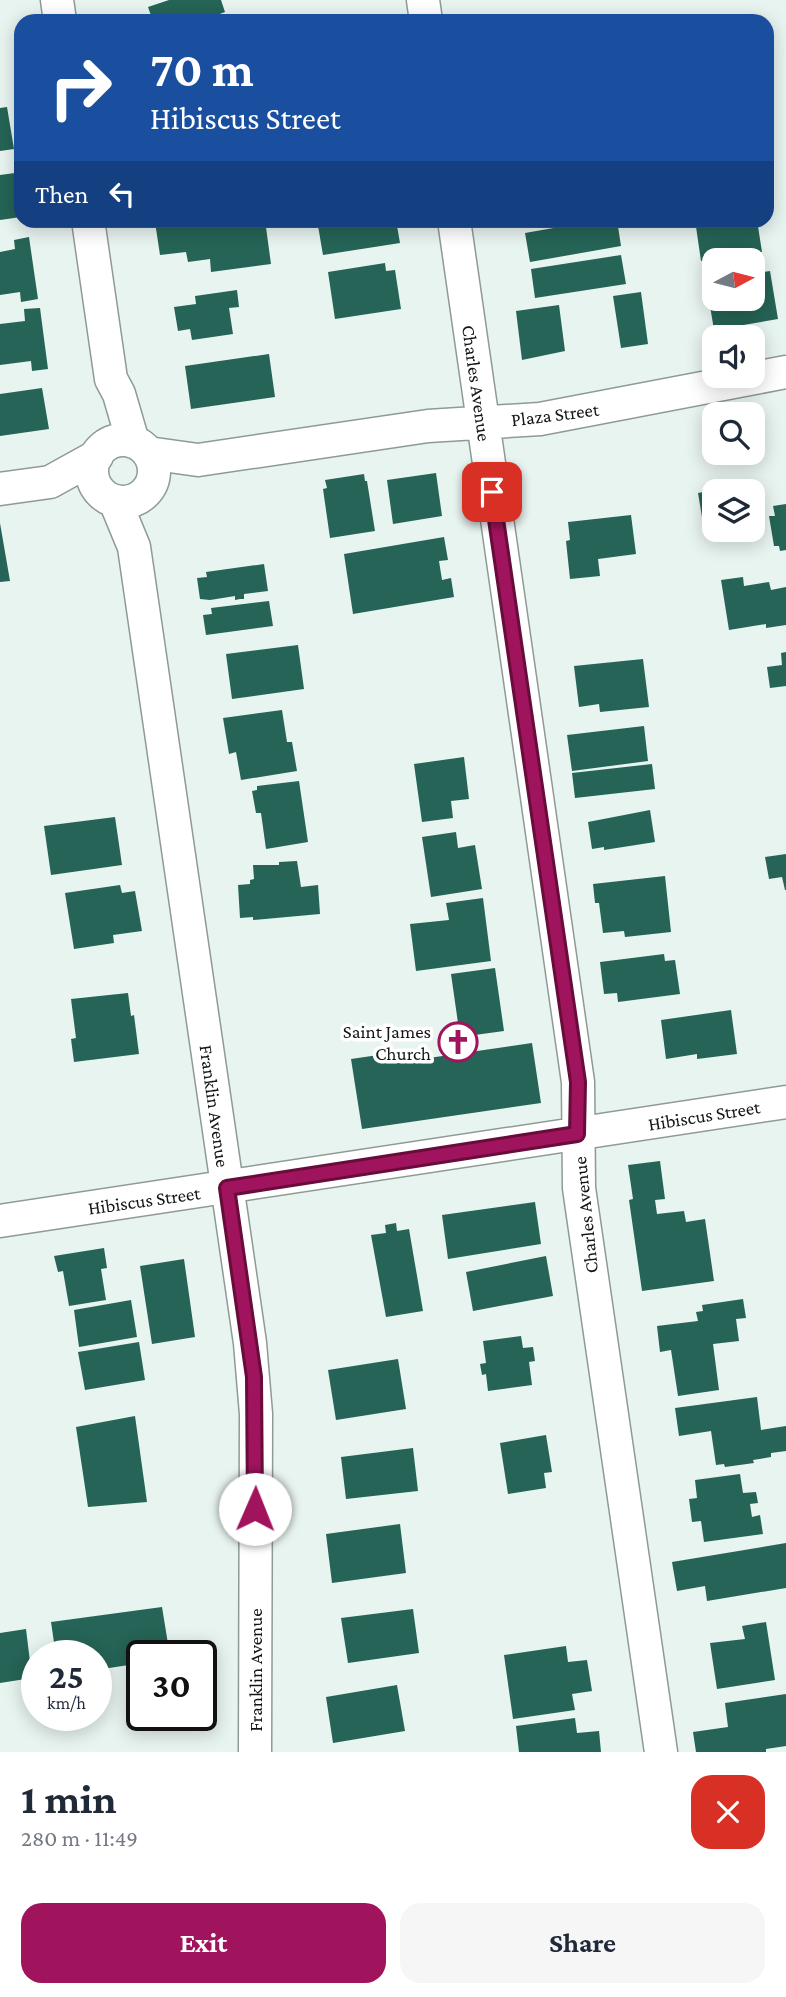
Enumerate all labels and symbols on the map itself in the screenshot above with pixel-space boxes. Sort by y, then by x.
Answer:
north arrow [702,248,765,312]
street label: Charles Avenue [458,324,495,443]
street label: Plaza Street [510,399,601,430]
pin [462,462,522,522]
place label: Saint James Church [343,1021,431,1064]
church icon: Saint James Church [437,1021,479,1063]
street label: Franklin Avenue [196,1043,233,1169]
street label: Hibiscus Street [647,1096,762,1135]
street label: Charles Avenue [569,1156,602,1274]
street label: Hibiscus Street [87,1182,202,1219]
position arrow [218,1472,292,1546]
street label: Franklin Avenue [245,1608,266,1732]
speed limit sign: 30 [126,1640,217,1731]

